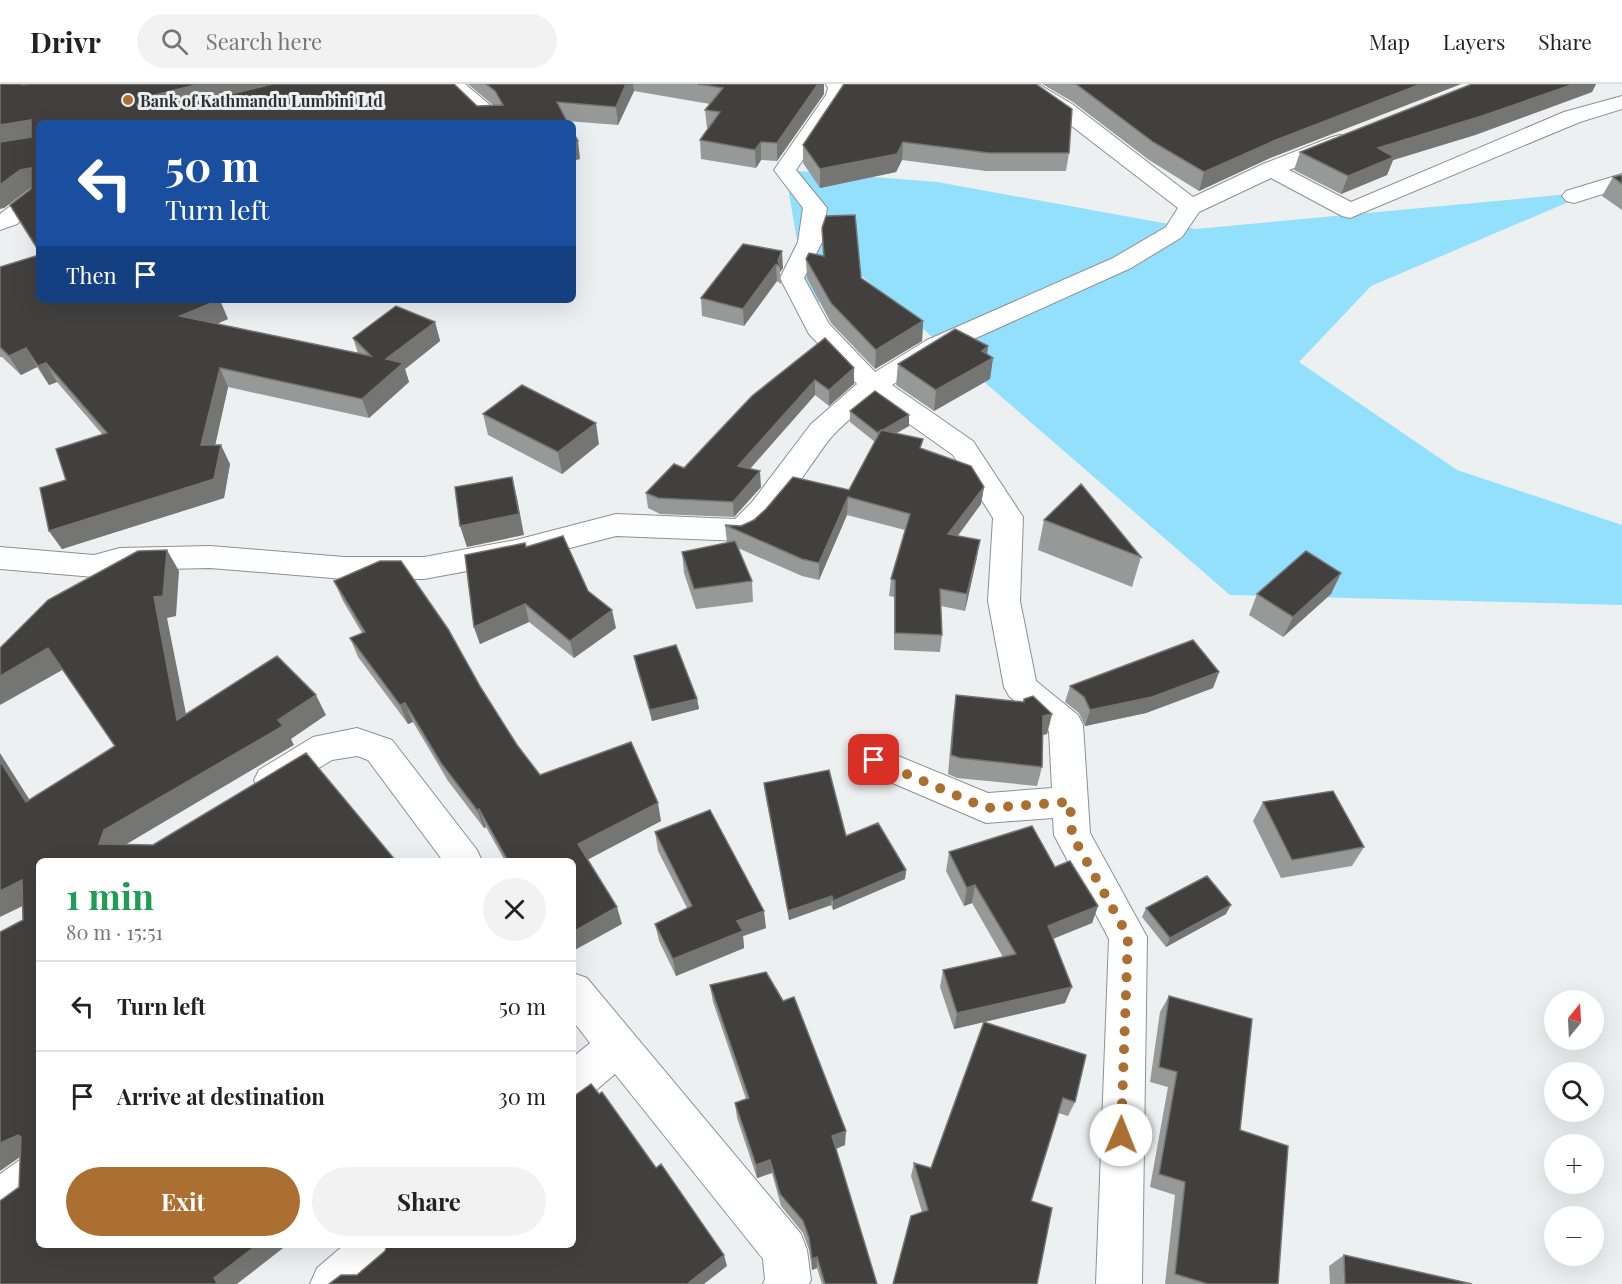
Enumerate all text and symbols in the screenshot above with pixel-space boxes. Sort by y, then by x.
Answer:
search box [137,14,557,68]
text: Drivr [30,23,101,60]
icon: search [158,25,191,58]
text: Search here [206,26,322,56]
text: Map [1369,27,1410,55]
text: Layers [1443,27,1505,55]
text: Share [1538,27,1592,55]
place label: Bank of Kathmandu Lumbini Ltd [140,90,383,111]
marker: Bank of Kathmandu Lumbini Ltd [121,93,135,107]
text: 50 m [165,137,259,193]
icon: left [66,144,144,222]
text: Turn left [165,191,269,227]
icon: arrive [129,258,162,291]
text: Then [66,260,117,290]
pin [848,734,899,785]
icon: arrive [857,743,890,776]
text: 1 min [66,871,154,919]
button: close [483,878,546,941]
text: 80 m · 15:51 [66,918,163,945]
icon: left [66,990,99,1023]
north arrow [1544,990,1604,1050]
map controls [1544,990,1604,1266]
text: Turn left [117,991,206,1021]
text: 50 m [499,991,546,1021]
button: search [1544,1062,1604,1122]
icon: arrive [66,1080,99,1113]
text: Arrive at destination [117,1081,325,1111]
text: 30 m [498,1081,546,1111]
position arrow [1089,1103,1153,1167]
button: + [1544,1134,1604,1194]
button: Exit [66,1167,300,1236]
button: Share [312,1167,546,1236]
button: − [1544,1206,1604,1266]

